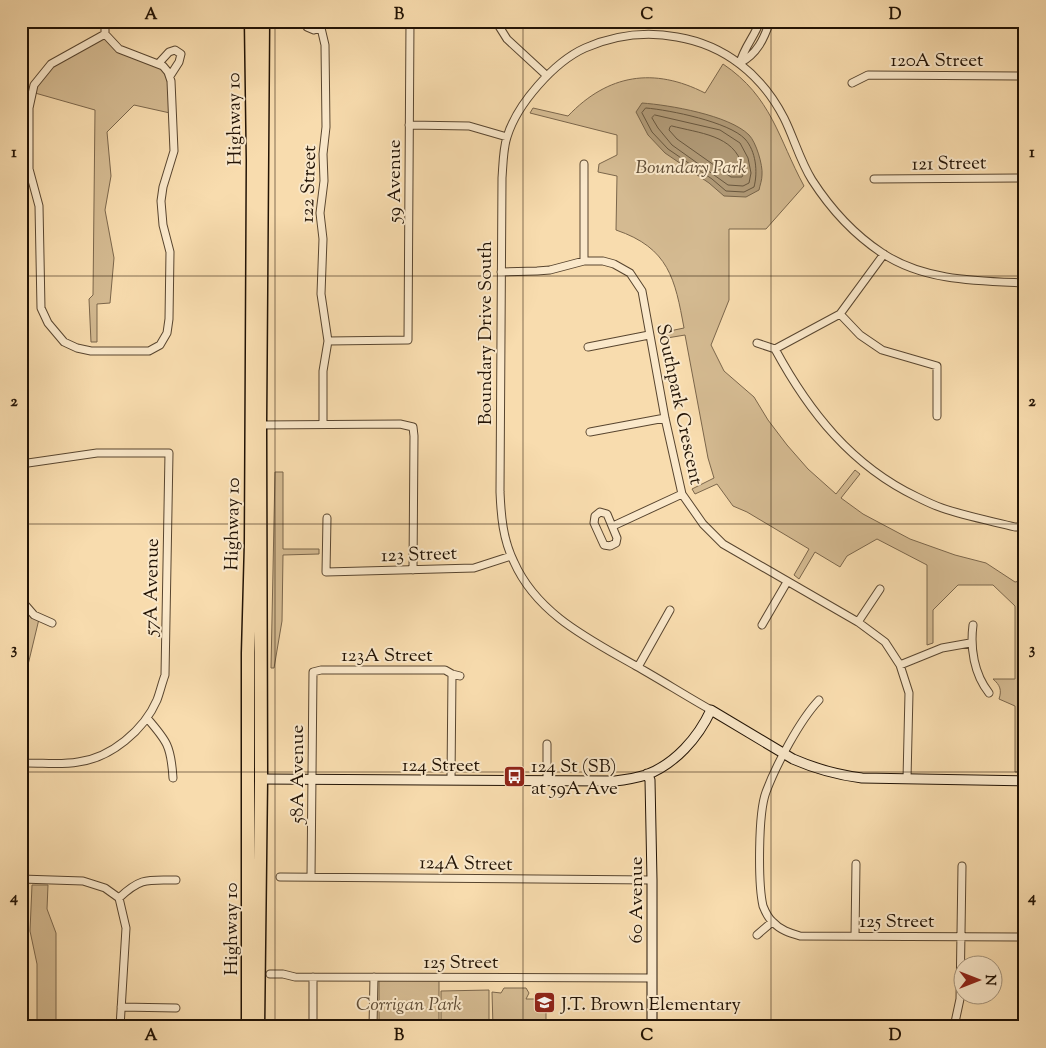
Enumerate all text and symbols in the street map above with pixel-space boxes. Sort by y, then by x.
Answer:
text: A [145,4,158,27]
text: B [394,4,404,27]
text: C [641,4,654,27]
text: D [889,4,902,27]
street label: 120A Street [890,48,984,75]
street label: Highway 10 [221,72,250,166]
street label: 59 Avenue [382,139,409,224]
text: 1 [11,142,17,165]
text: 1 [1029,142,1035,165]
street label: 122 Street [295,144,324,223]
street label: 121 Street [911,150,987,179]
park label: Boundary Park [635,155,747,182]
street label: Boundary Drive South [473,241,500,425]
street label: Southpark Crescent [648,321,709,488]
text: 2 [10,391,18,414]
text: 2 [1028,391,1036,414]
street label: Highway 10 [219,477,248,571]
street label: 57A Avenue [138,538,167,637]
street label: 123 Street [381,541,458,570]
text: 3 [11,639,18,662]
text: 3 [1029,639,1036,662]
street label: 123A Street [341,643,433,670]
street label: 58A Avenue [285,724,312,824]
street label: 124 Street [402,753,481,780]
place label: 124 St (SB) at 59A Ave [531,754,618,803]
bus stop icon: 124 St (SB) at 59A Ave [503,764,527,788]
street label: 124A Street [419,850,513,879]
street label: 60 Avenue [624,856,651,944]
street label: Highway 10 [219,882,246,976]
text: 4 [9,887,18,910]
text: 4 [1027,887,1036,910]
street label: 125 Street [860,909,935,936]
street label: 125 Street [424,950,499,977]
north arrow [954,956,1004,1006]
text: N [979,974,999,986]
school or university icon: J.T. Brown Elementary [533,991,557,1015]
park label: Corrigan Park [356,992,462,1019]
place label: J.T. Brown Elementary [560,992,742,1019]
text: A [145,1025,158,1048]
text: B [394,1025,404,1048]
text: C [641,1025,654,1048]
text: D [889,1025,902,1048]

